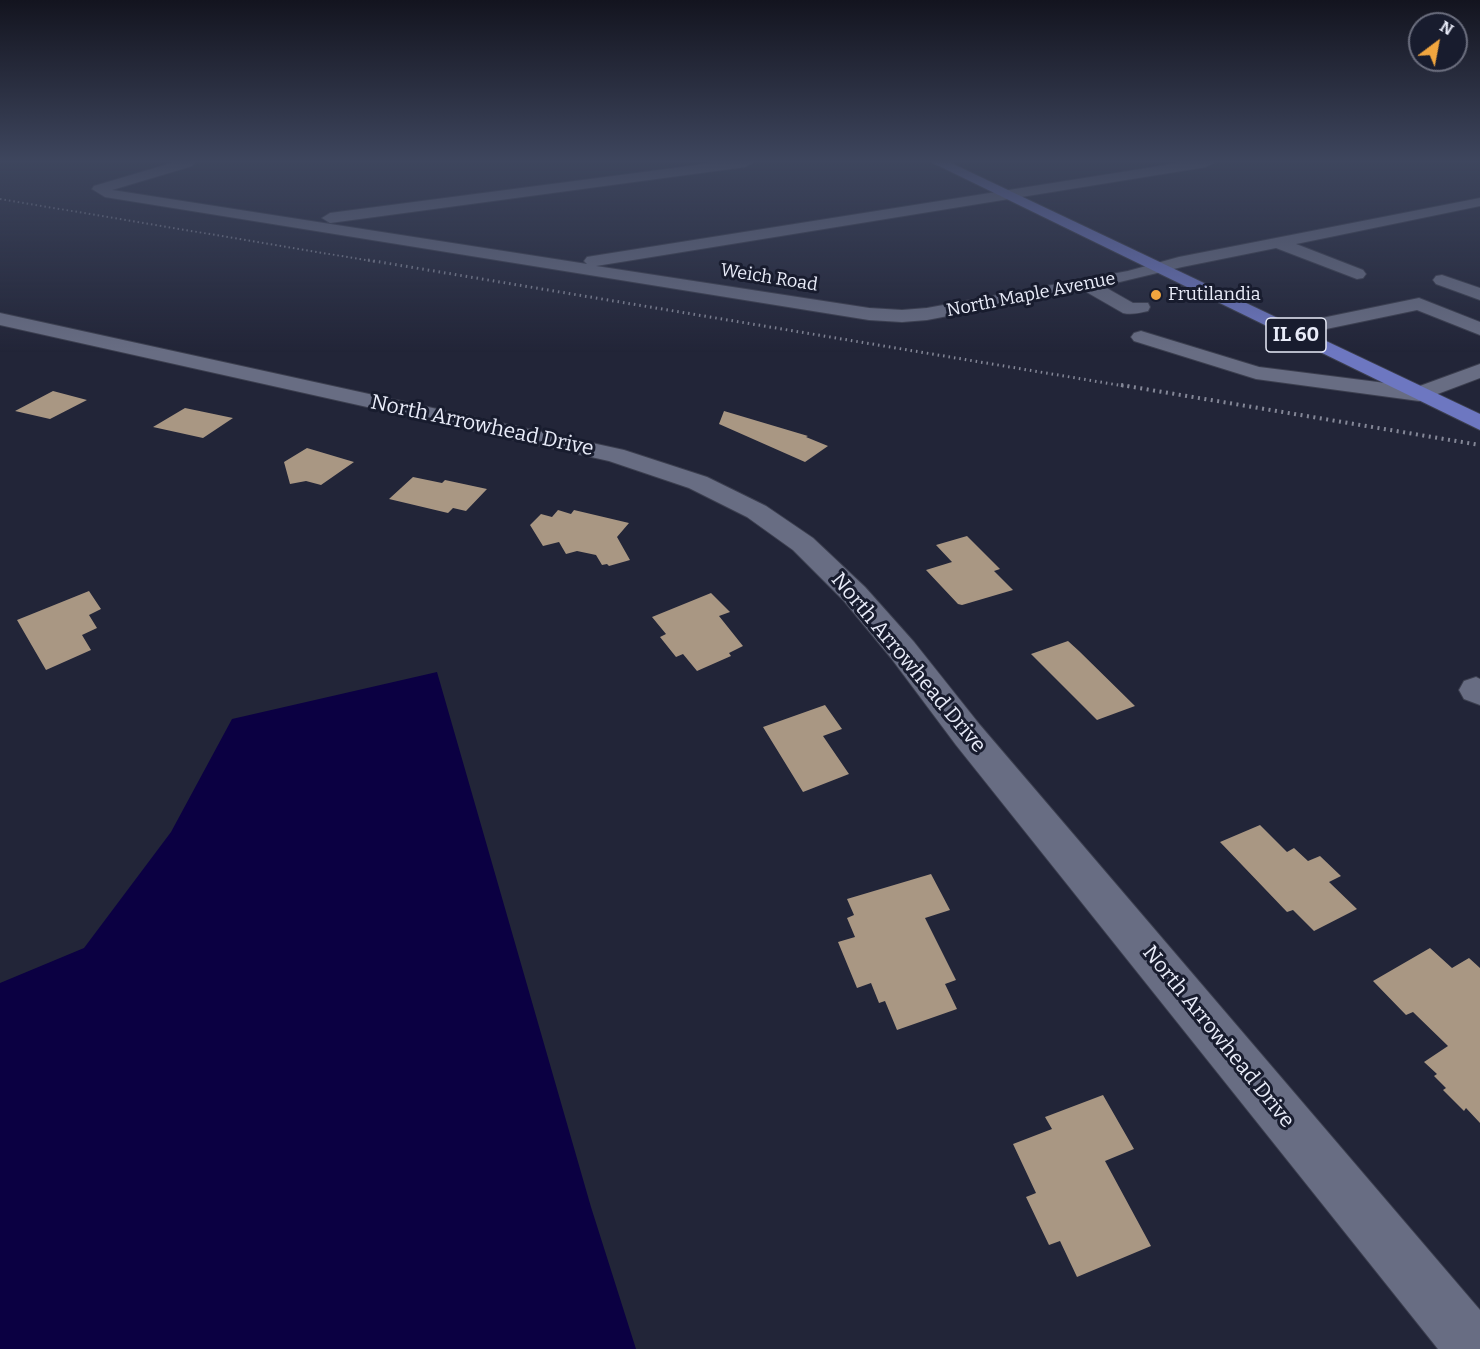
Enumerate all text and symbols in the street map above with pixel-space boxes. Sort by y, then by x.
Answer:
north arrow [1408,12,1468,72]
text: N [1436,17,1457,39]
street label: Weich Road [719,260,819,296]
street label: North Maple Avenue [945,268,1117,322]
place label: Frutilandia [1168,284,1261,306]
marker: Frutilandia [1149,288,1163,302]
road number: IL 60 [1266,318,1326,352]
street label: North Arrowhead Drive [368,390,596,462]
street label: North Arrowhead Drive [825,568,991,758]
street label: North Arrowhead Drive [1137,941,1299,1133]

